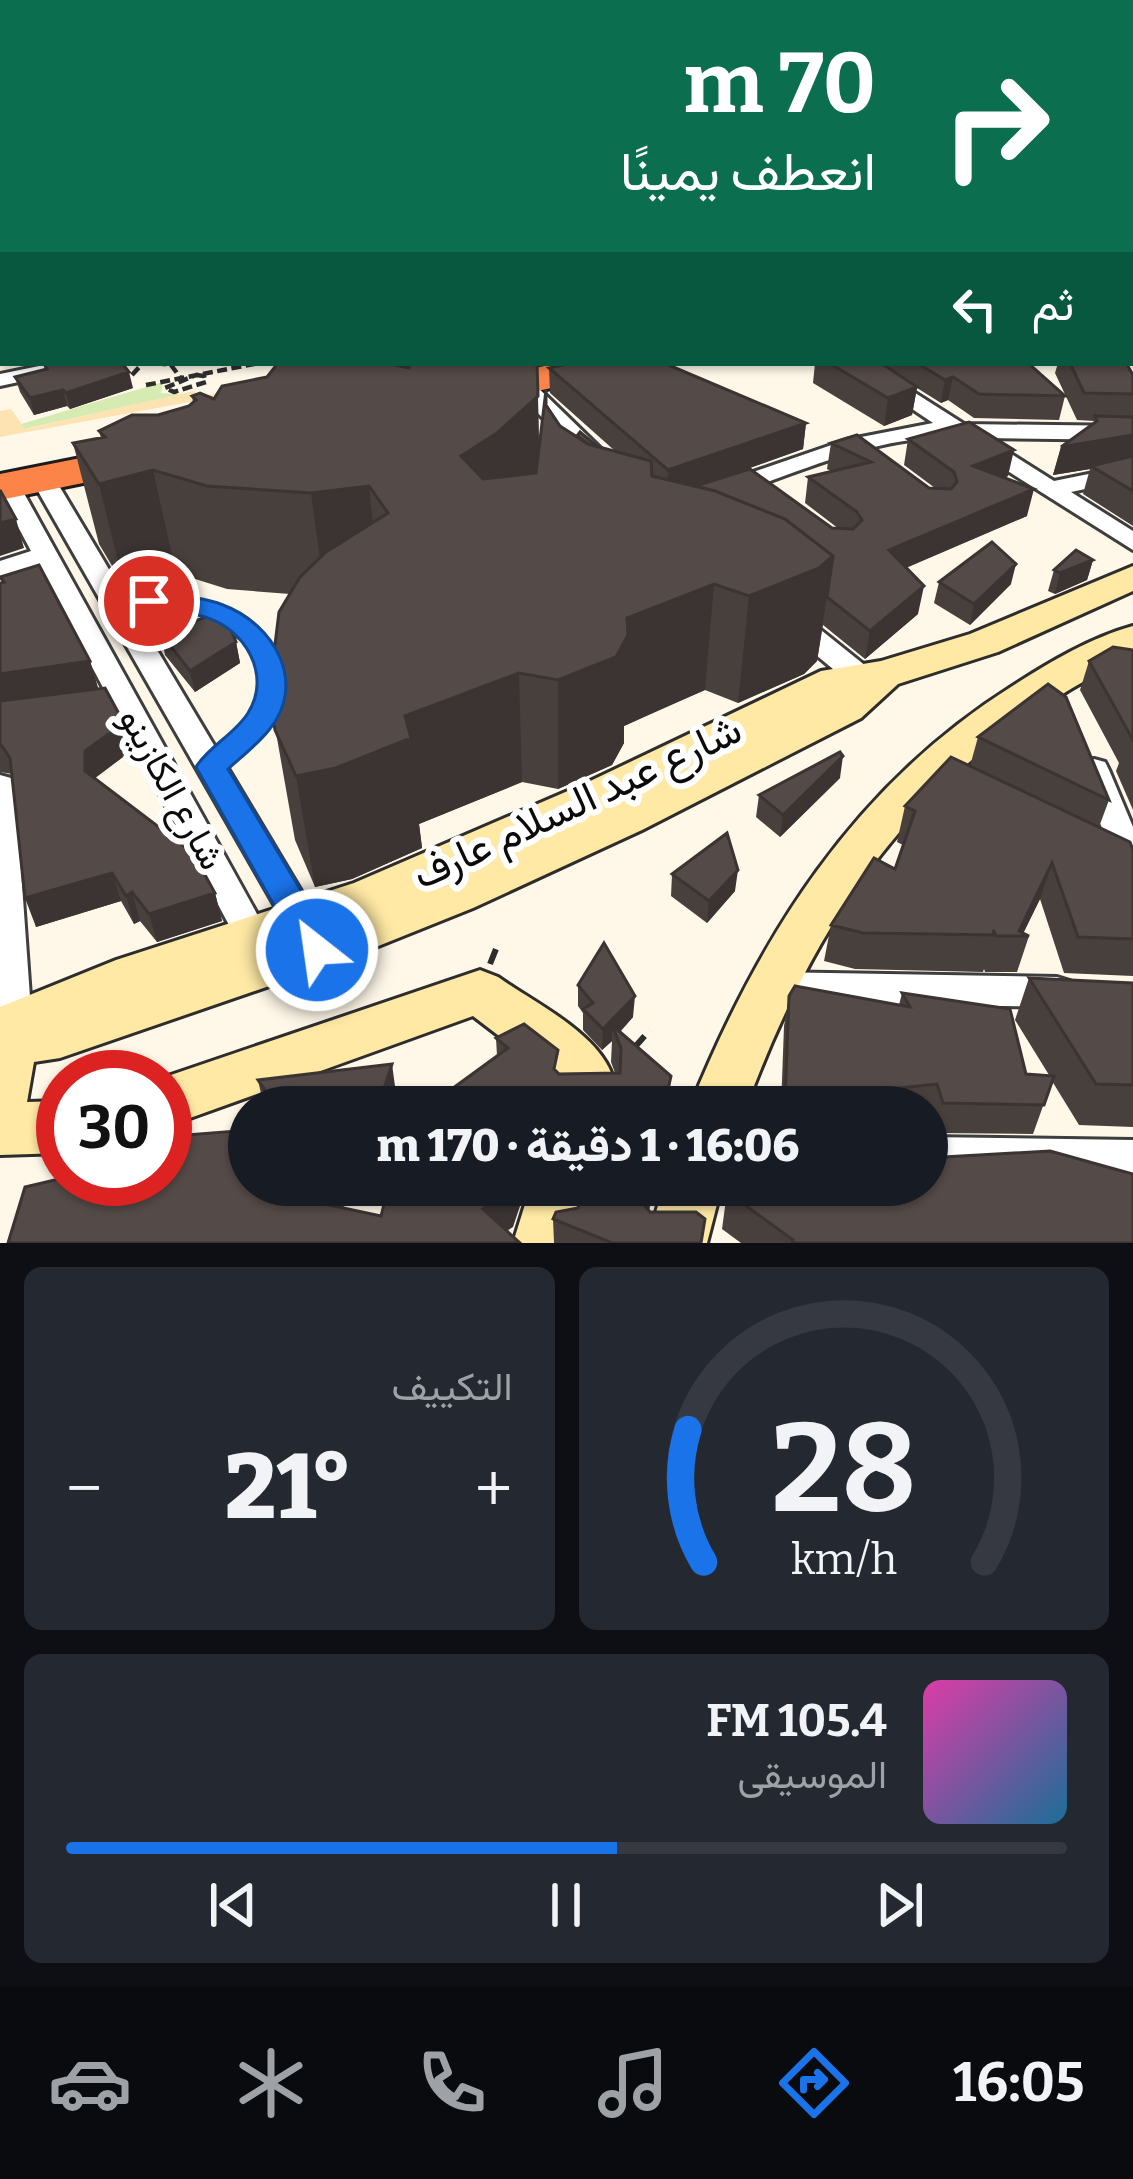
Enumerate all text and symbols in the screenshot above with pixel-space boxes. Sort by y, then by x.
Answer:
text: 70 m [684,33,876,134]
icon: right [918,48,1074,204]
text: انعطف يمينًا [620,140,876,204]
icon: left [942,276,1008,342]
text: ثم [1032,278,1074,332]
pin [98,550,200,652]
icon: arrive [116,568,182,634]
street label: شارع الكازينو [108,701,234,878]
street label: شارع عبد السلام عارف [405,704,751,903]
position arrow [254,887,380,1013]
speed limit sign: 30 [36,1050,192,1206]
text: 16:06 · 1 دقيقة · 170 m [377,1119,799,1173]
text: التكييف [392,1364,513,1410]
text: 28 [771,1394,916,1544]
text: 21° [225,1434,352,1542]
text: − [66,1449,102,1528]
text: + [475,1449,513,1528]
text: km/h [791,1533,897,1584]
text: 105.4 FM [706,1694,887,1748]
text: الموسيقى [737,1752,887,1798]
icon: previous [200,1872,266,1938]
icon: pause [533,1872,599,1938]
icon: next [867,1872,933,1938]
icon: car [48,2041,132,2125]
icon: climate [229,2041,313,2125]
icon: phone [410,2041,494,2125]
icon: music [591,2041,675,2125]
icon: directions [772,2041,856,2125]
text: 16:05 [953,2051,1085,2115]

